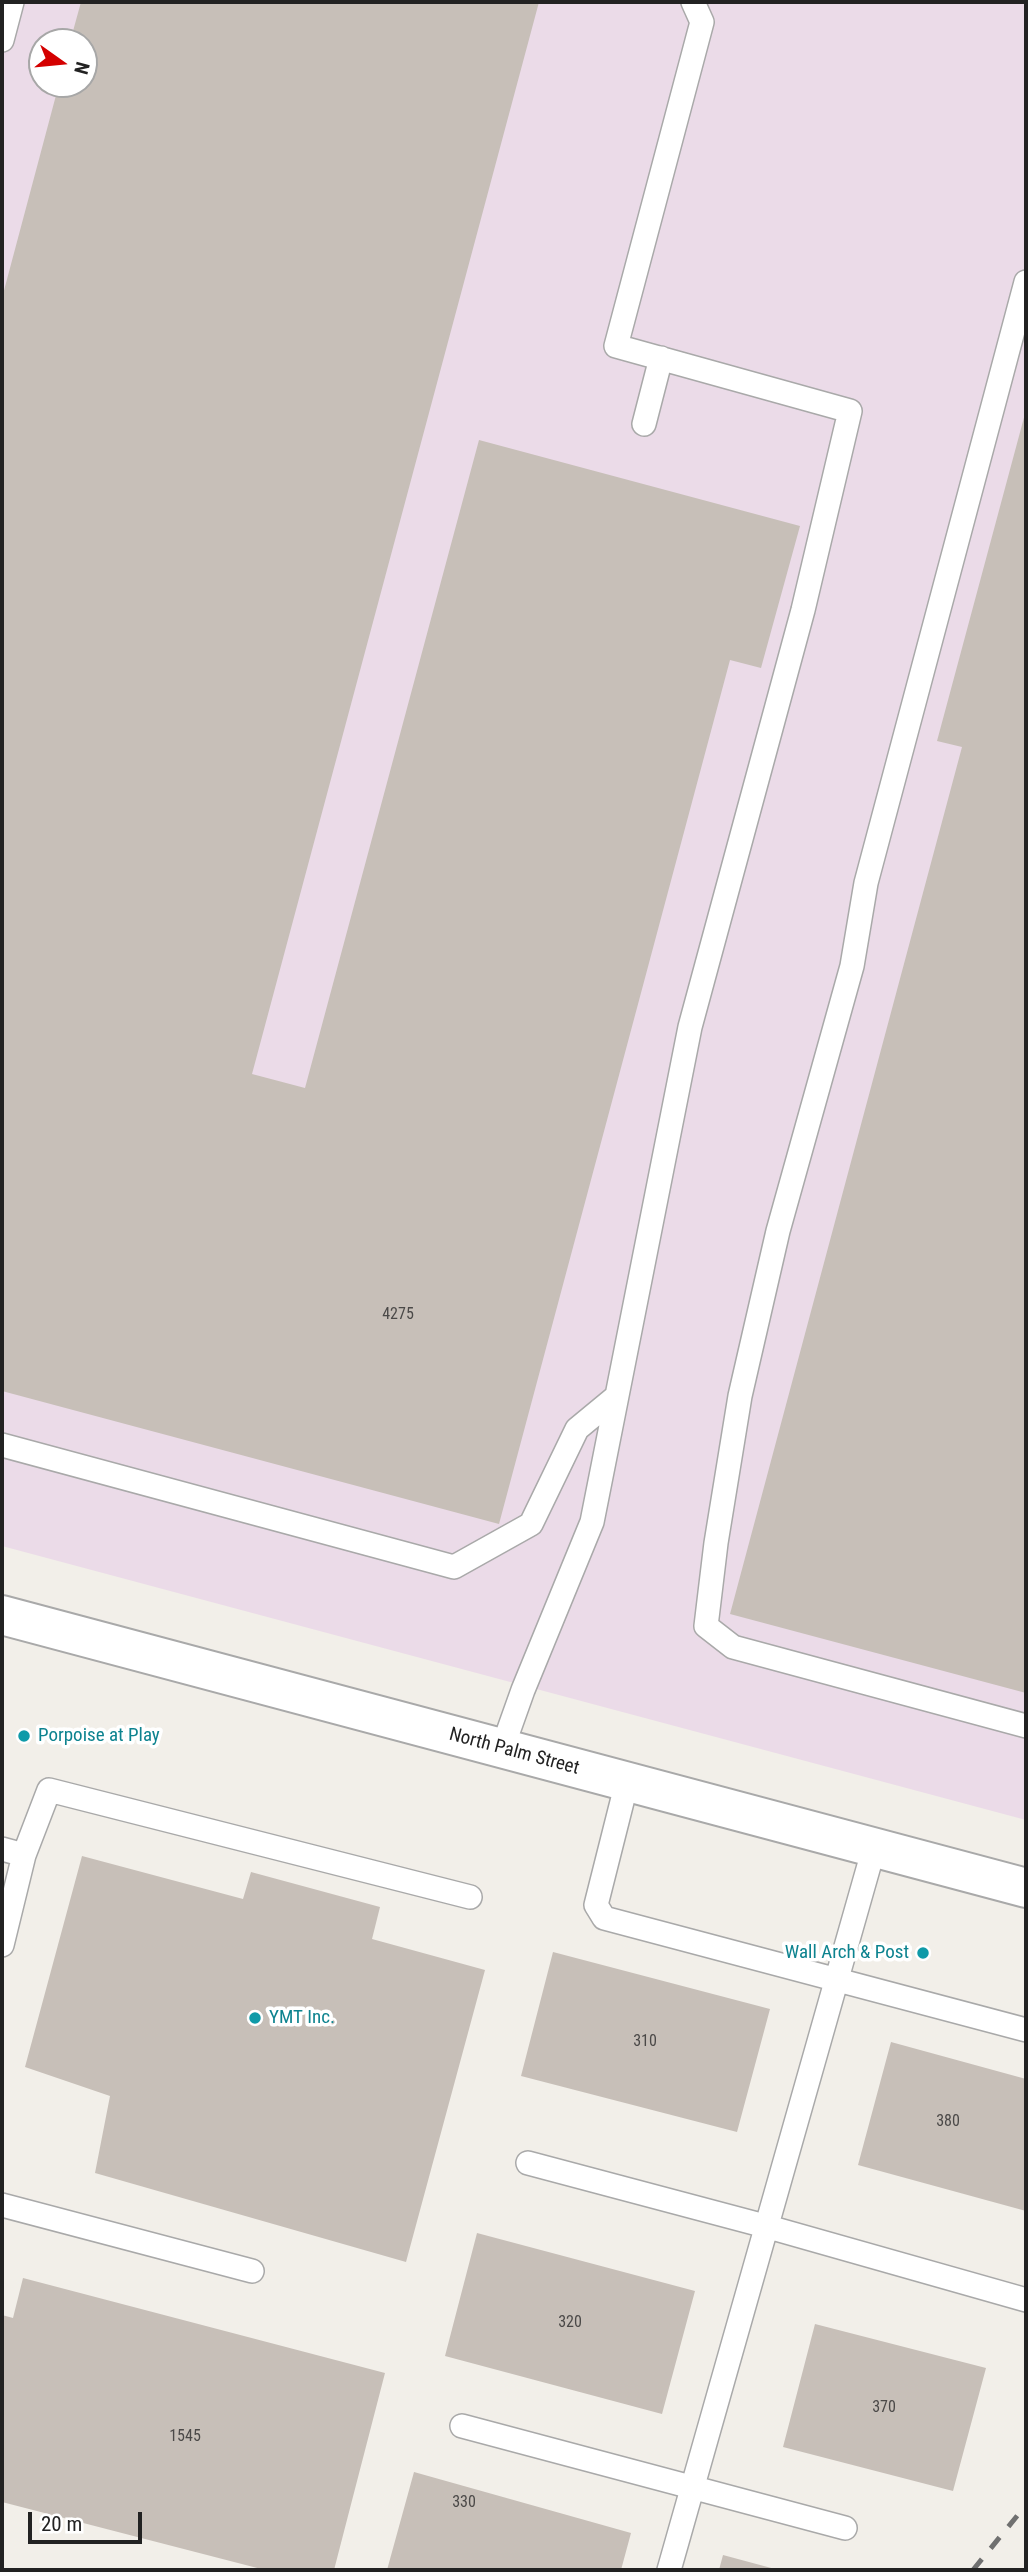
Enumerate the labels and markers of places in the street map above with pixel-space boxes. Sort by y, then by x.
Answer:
place label: Porpoise at Play [38,1725,160,1747]
marker: Porpoise at Play [16,1728,32,1744]
place label: Wall Arch & Post [785,1942,909,1964]
marker: Wall Arch & Post [915,1945,931,1961]
place label: YMT Inc. [269,2007,335,2029]
marker: YMT Inc. [247,2010,263,2026]

